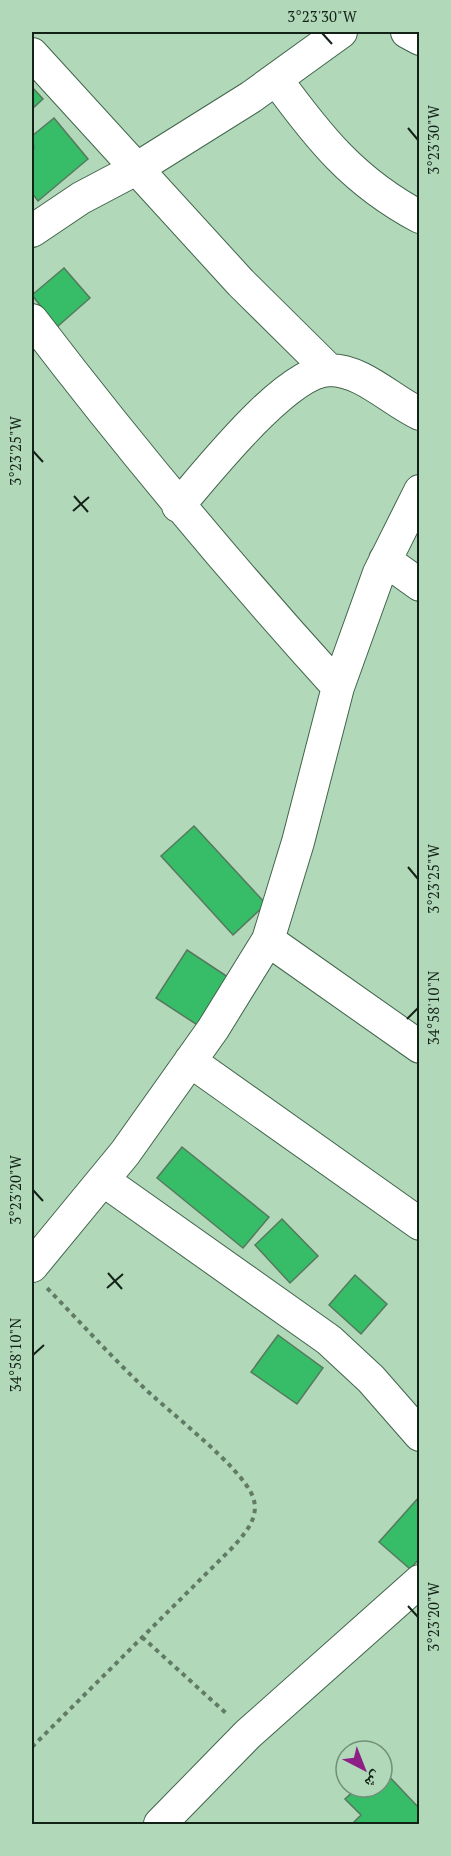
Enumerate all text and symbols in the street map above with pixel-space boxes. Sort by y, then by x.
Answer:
text: 3°23'30"W [287,6,358,26]
text: 3°23'30"W [423,104,443,175]
text: 3°23'25"W [5,415,25,486]
text: 3°23'25"W [423,843,443,914]
text: 34°58'10"N [423,971,443,1045]
text: 3°23'20"W [5,1154,25,1225]
text: 34°58'10"N [5,1318,25,1392]
text: 3°23'20"W [423,1581,443,1652]
north arrow [334,1739,394,1799]
text: ش [360,1766,388,1794]

